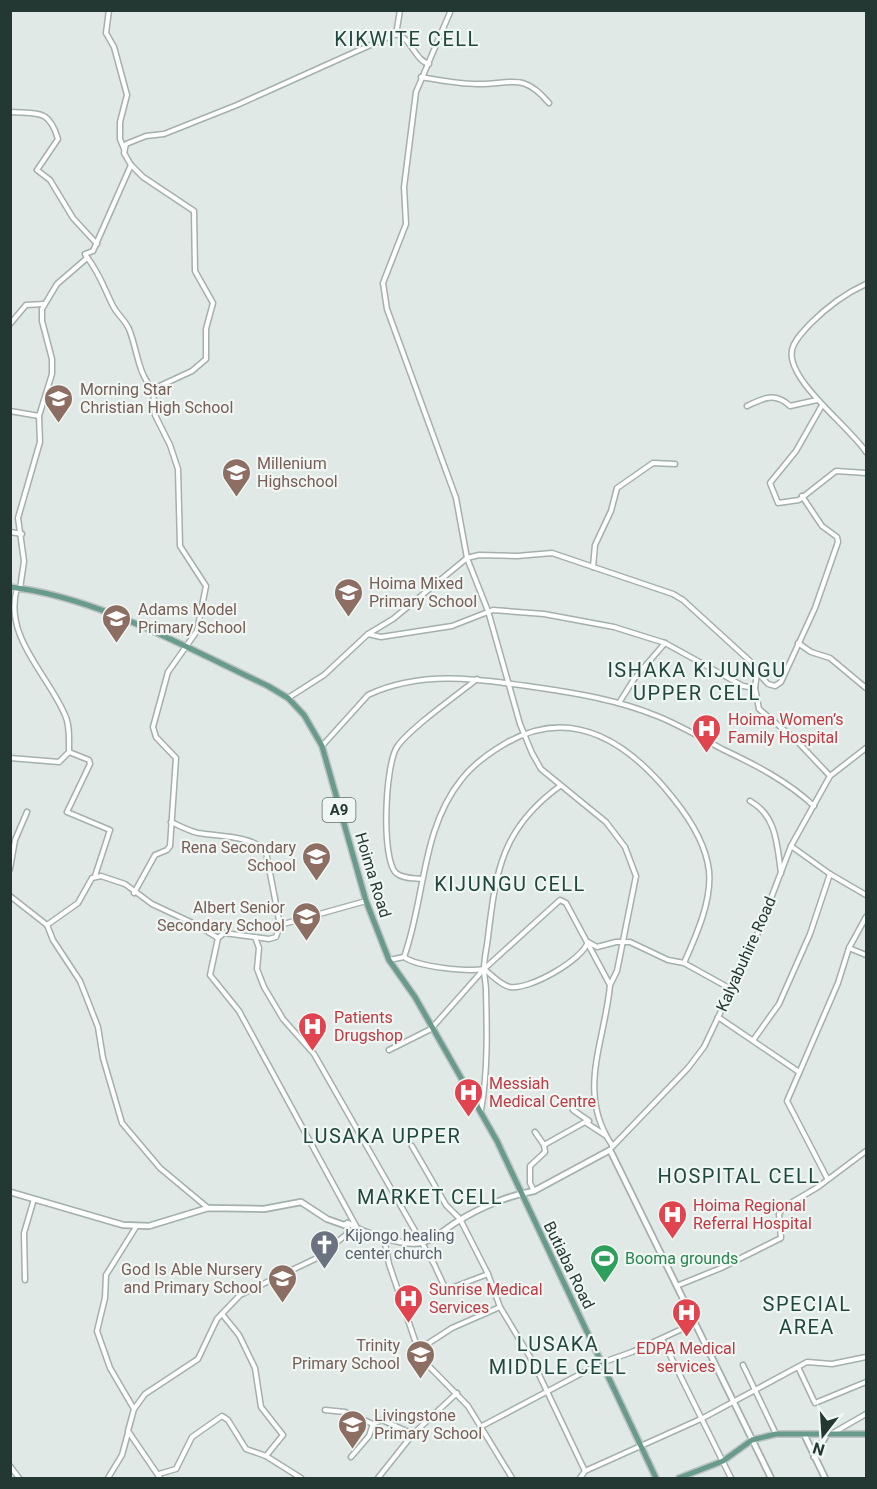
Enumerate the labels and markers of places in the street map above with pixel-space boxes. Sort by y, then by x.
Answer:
place label: Morning Star Christian High School [80,380,233,417]
school or university icon: Morning Star Christian High School [43,382,75,424]
place label: Millenium Highschool [257,454,338,491]
school or university icon: Millenium Highschool [220,456,252,498]
place label: Hoima Mixed Primary School [369,574,477,611]
school or university icon: Hoima Mixed Primary School [332,576,364,618]
place label: Adams Model Primary School [138,600,246,637]
school or university icon: Adams Model Primary School [101,602,133,644]
place label: Hoima Women’s Family Hospital [728,710,844,747]
hospital icon: Hoima Women’s Family Hospital [691,712,723,754]
place label: Rena Secondary School [181,838,296,875]
school or university icon: Rena Secondary School [301,840,333,882]
place label: Albert Senior Secondary School [157,898,286,935]
school or university icon: Albert Senior Secondary School [290,900,322,942]
place label: Patients Drugshop [334,1008,403,1045]
hospital icon: Patients Drugshop [297,1010,329,1052]
place label: Messiah Medical Centre [489,1074,596,1111]
hospital icon: Messiah Medical Centre [452,1076,484,1118]
place label: Hoima Regional Referral Hospital [693,1196,812,1233]
hospital icon: Hoima Regional Referral Hospital [656,1198,688,1240]
place label: Kijongo healing center church [345,1226,454,1263]
church icon: Kijongo healing center church [308,1228,340,1270]
sports icon: Booma grounds [588,1242,620,1284]
place label: Booma grounds [625,1249,738,1268]
place label: God Is Able Nursery and Primary School [121,1260,262,1297]
school or university icon: God Is Able Nursery and Primary School [267,1262,299,1304]
place label: Sunrise Medical Services [429,1280,543,1317]
hospital icon: Sunrise Medical Services [392,1282,424,1324]
hospital icon: EDPA Medical services [670,1296,702,1338]
place label: Trinity Primary School [292,1336,400,1373]
school or university icon: Trinity Primary School [405,1338,437,1380]
place label: EDPA Medical services [636,1339,736,1376]
place label: Livingstone Primary School [374,1406,482,1443]
school or university icon: Livingstone Primary School [337,1408,369,1450]

